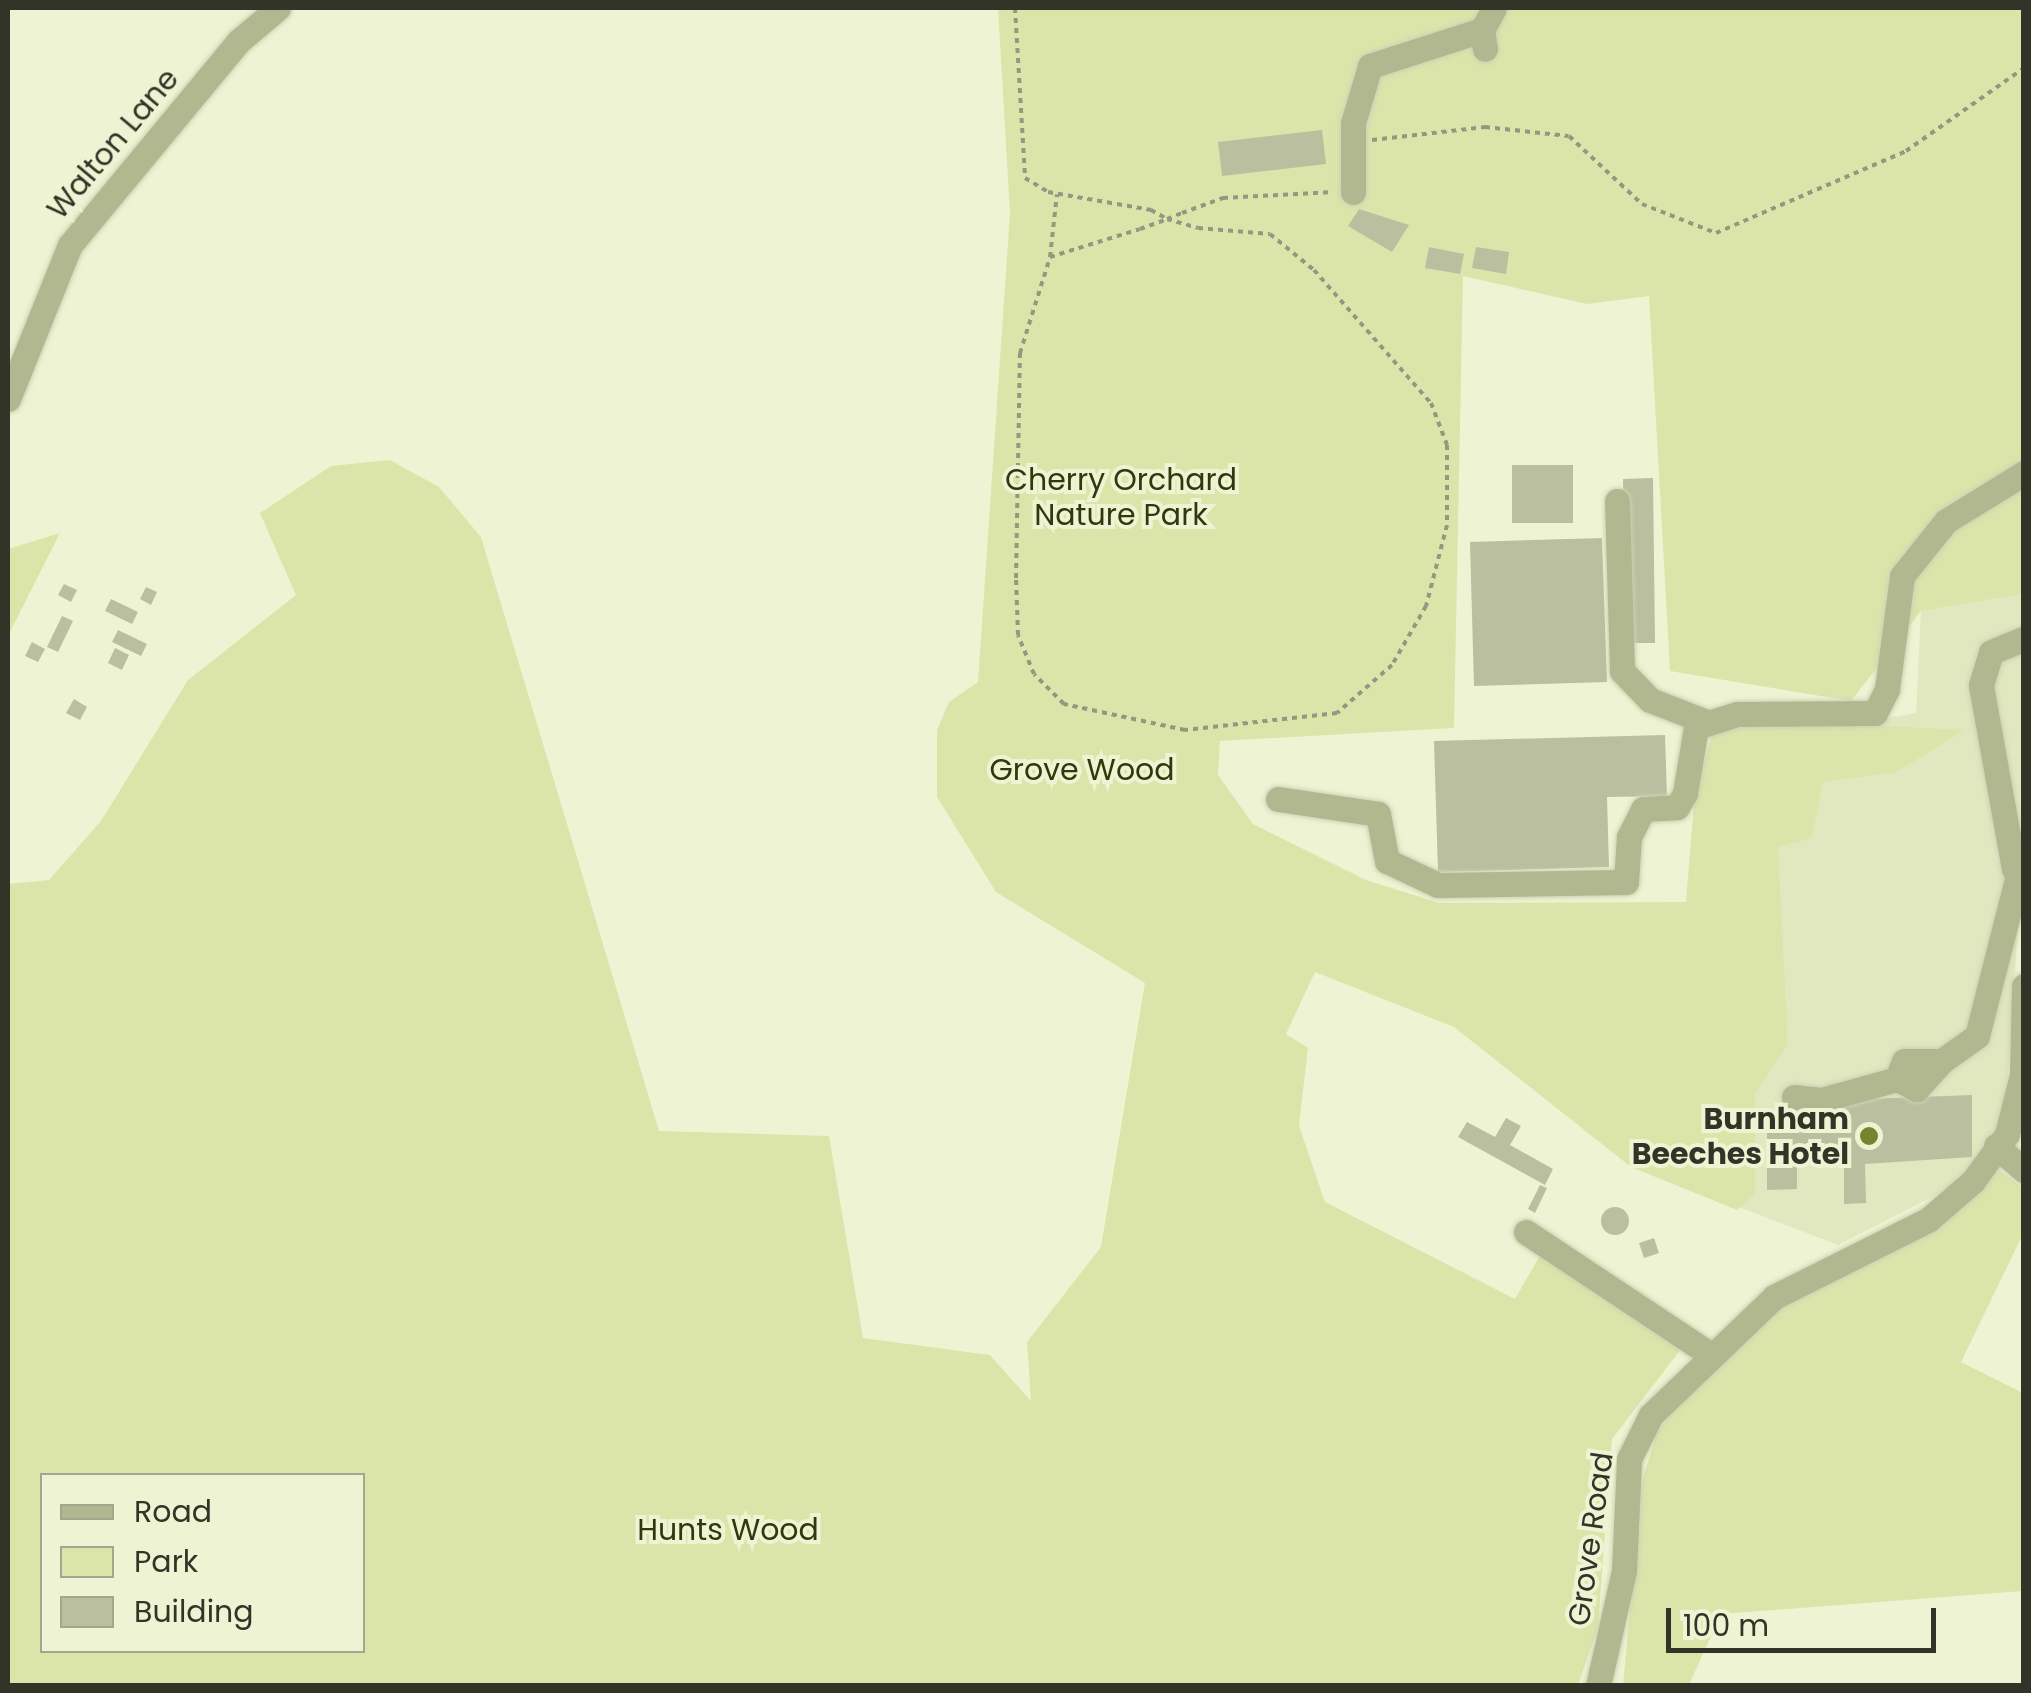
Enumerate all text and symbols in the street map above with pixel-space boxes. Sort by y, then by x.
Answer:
street label: Walton Lane [40,61,186,227]
park label: Cherry Orchard Nature Park [1005,462,1237,532]
park label: Grove Wood [989,752,1175,788]
place label: Burnham Beeches Hotel [1632,1101,1849,1172]
marker: Burnham Beeches Hotel [1858,1125,1880,1147]
street label: Grove Road [1561,1450,1621,1628]
legend [40,1473,365,1653]
text: Road [134,1490,212,1533]
park label: Hunts Wood [637,1512,819,1548]
text: Park [134,1540,198,1583]
scale bar [1671,1588,1941,1650]
text: Building [134,1590,254,1633]
text: 100 m [1683,1604,1769,1647]

